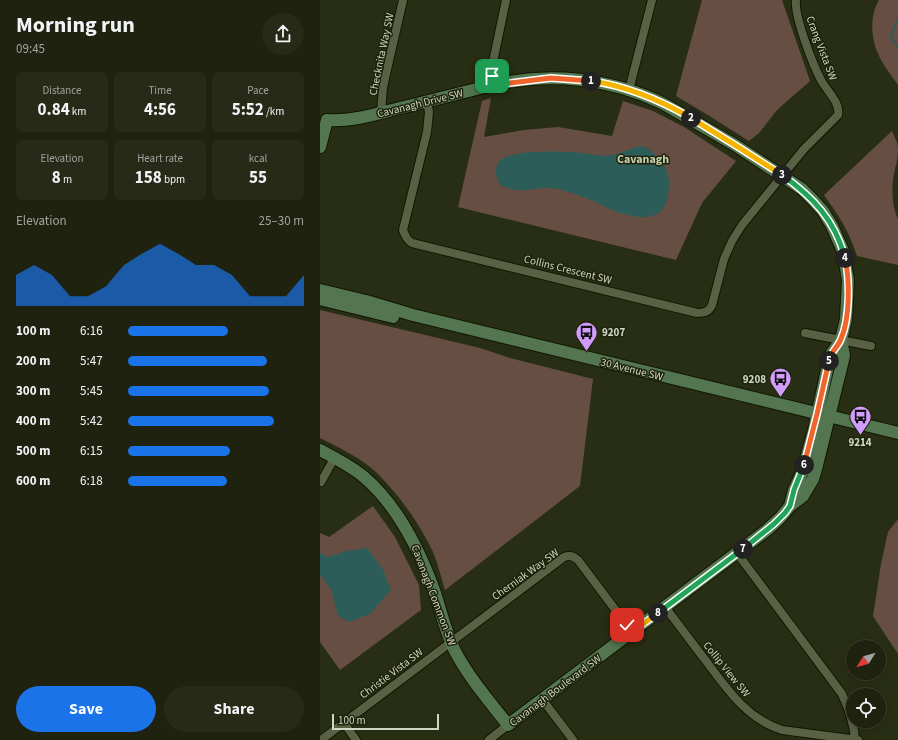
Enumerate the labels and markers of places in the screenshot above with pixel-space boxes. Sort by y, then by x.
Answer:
pin [475,59,509,93]
pin: 1 [581,71,601,91]
pin: 2 [681,108,701,128]
pin: 3 [772,165,792,185]
pin: 4 [835,248,855,268]
bus stop icon: 9207 [574,319,600,352]
place label: 9207 [602,325,625,340]
pin: 5 [819,351,839,371]
bus stop icon: 9208 [768,366,794,399]
place label: 9208 [743,372,766,387]
bus stop icon: 9214 [847,403,873,436]
place label: 9214 [848,435,872,450]
pin: 6 [794,455,814,475]
pin: 7 [733,539,753,559]
pin: 8 [648,603,668,623]
pin [610,608,644,642]

